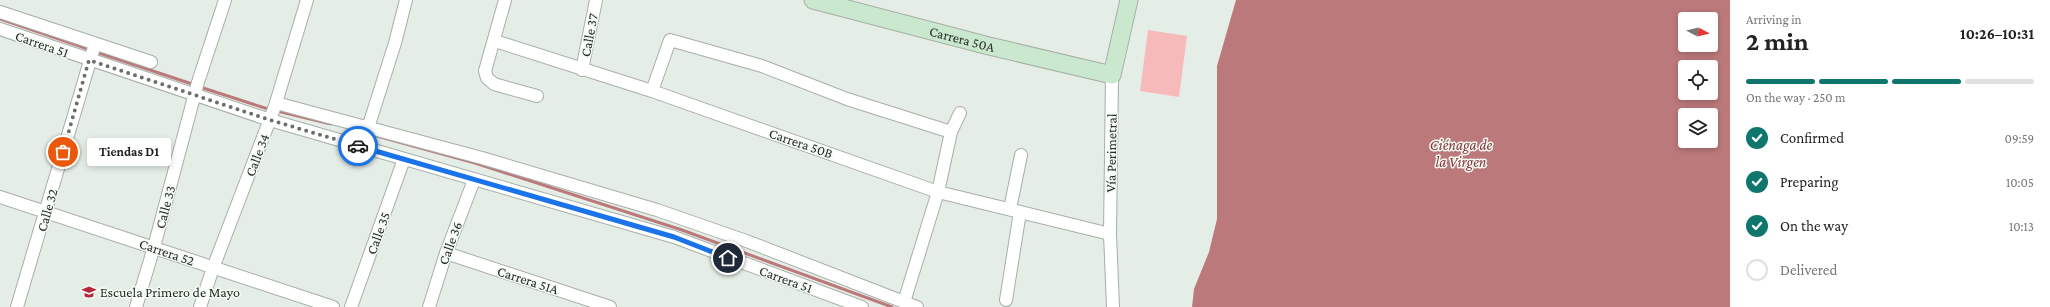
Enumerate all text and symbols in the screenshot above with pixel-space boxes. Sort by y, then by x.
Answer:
street label: Calle 37 [577,11,601,58]
north arrow [1678,12,1718,52]
map controls [1678,12,1718,148]
text: Arriving in [1746,12,1802,27]
street label: Carrera 50A [928,23,996,55]
text: 10:26–10:31 [1960,26,2034,42]
street label: Carrera 51 [13,27,71,61]
text: 2 min [1746,27,1809,56]
button: locate [1678,60,1718,100]
text: On the way · 250 m [1746,90,1846,105]
button: layers [1678,108,1718,148]
street label: Vía Perimetral [1102,113,1120,193]
street label: Carrera 50B [767,125,835,161]
courier [338,126,378,166]
icon: check [1746,127,1768,149]
text: Confirmed [1780,130,1844,146]
street label: Calle 34 [242,131,272,179]
text: 09:59 [2005,131,2034,146]
pin [46,135,80,169]
icon: car [347,135,369,157]
water label: Ciénaga de la Virgen [1430,137,1493,171]
callout: Tiendas D1 [87,138,171,166]
icon: bag [52,141,74,163]
text: Tiendas D1 [99,144,159,159]
icon: check [1746,171,1768,193]
text: Preparing [1780,174,1839,190]
text: 10:05 [2006,175,2034,190]
street label: Calle 33 [152,184,178,230]
street label: Calle 32 [33,186,61,233]
street label: Calle 35 [363,210,393,256]
icon: check [1746,215,1768,237]
text: On the way [1780,218,1848,234]
street label: Calle 36 [435,219,465,267]
text: 10:13 [2009,219,2034,234]
street label: Carrera 52 [137,235,197,269]
pin [711,241,745,275]
icon: home [717,247,739,269]
street label: Carrera 51 [757,262,815,296]
text: Delivered [1780,262,1837,278]
street label: Carrera 51A [495,263,561,297]
school or university icon: Escuela Primero de Mayo [81,284,97,300]
place label: Escuela Primero de Mayo [100,284,240,300]

